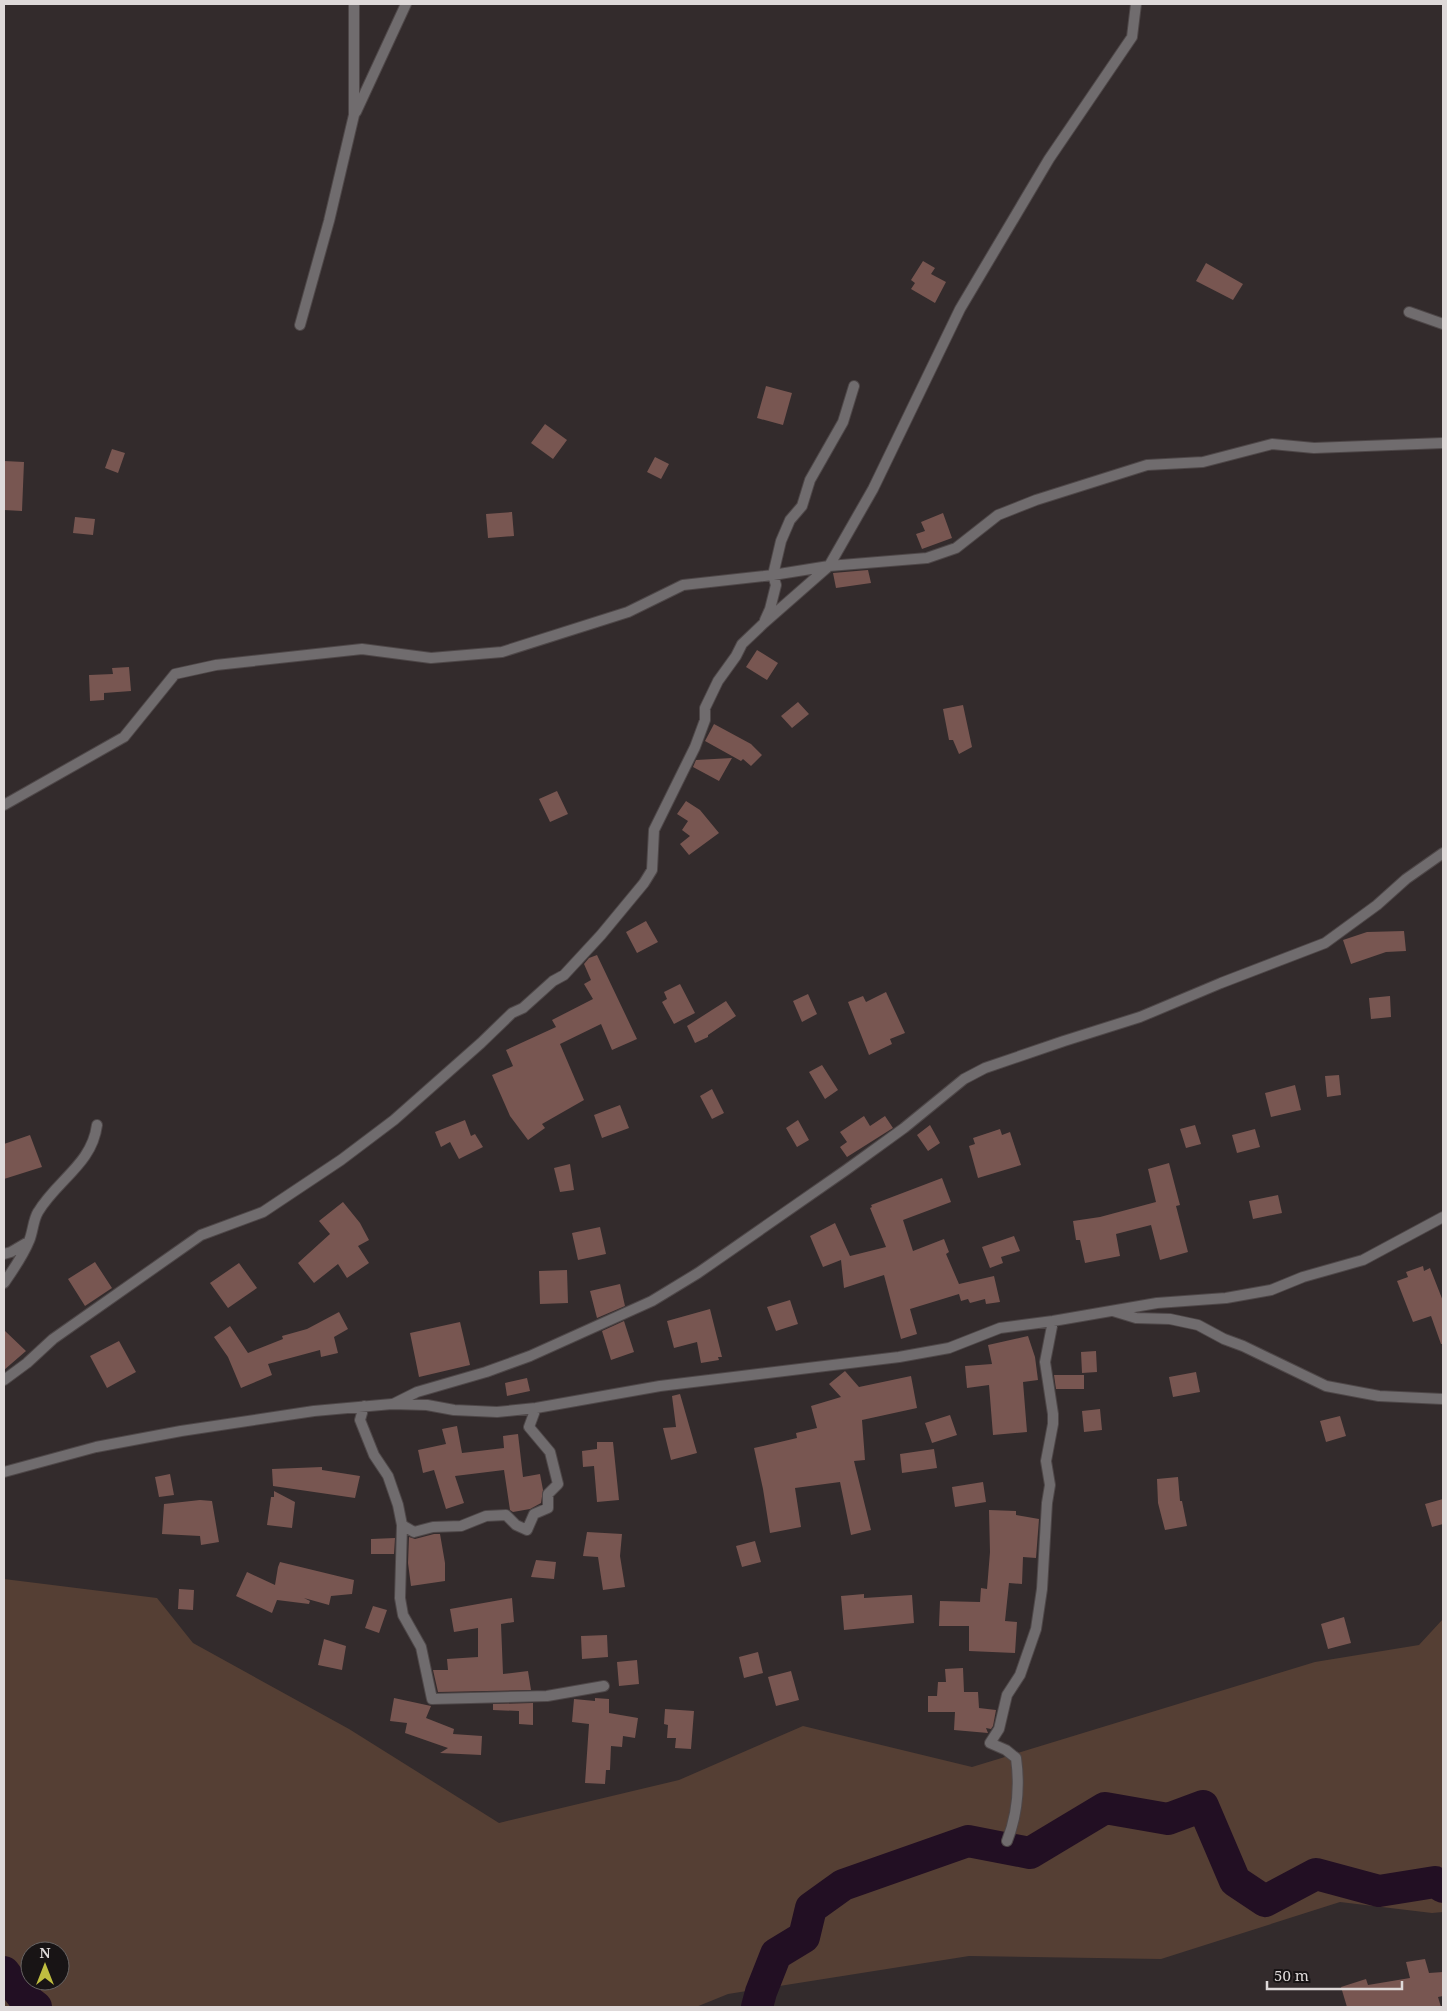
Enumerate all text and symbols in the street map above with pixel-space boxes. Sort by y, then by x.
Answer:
north arrow [20,1941,70,1991]
text: N [39,1943,51,1962]
scale bar [1267,1958,1402,1990]
text: 50 m [1274,1965,1309,1985]

